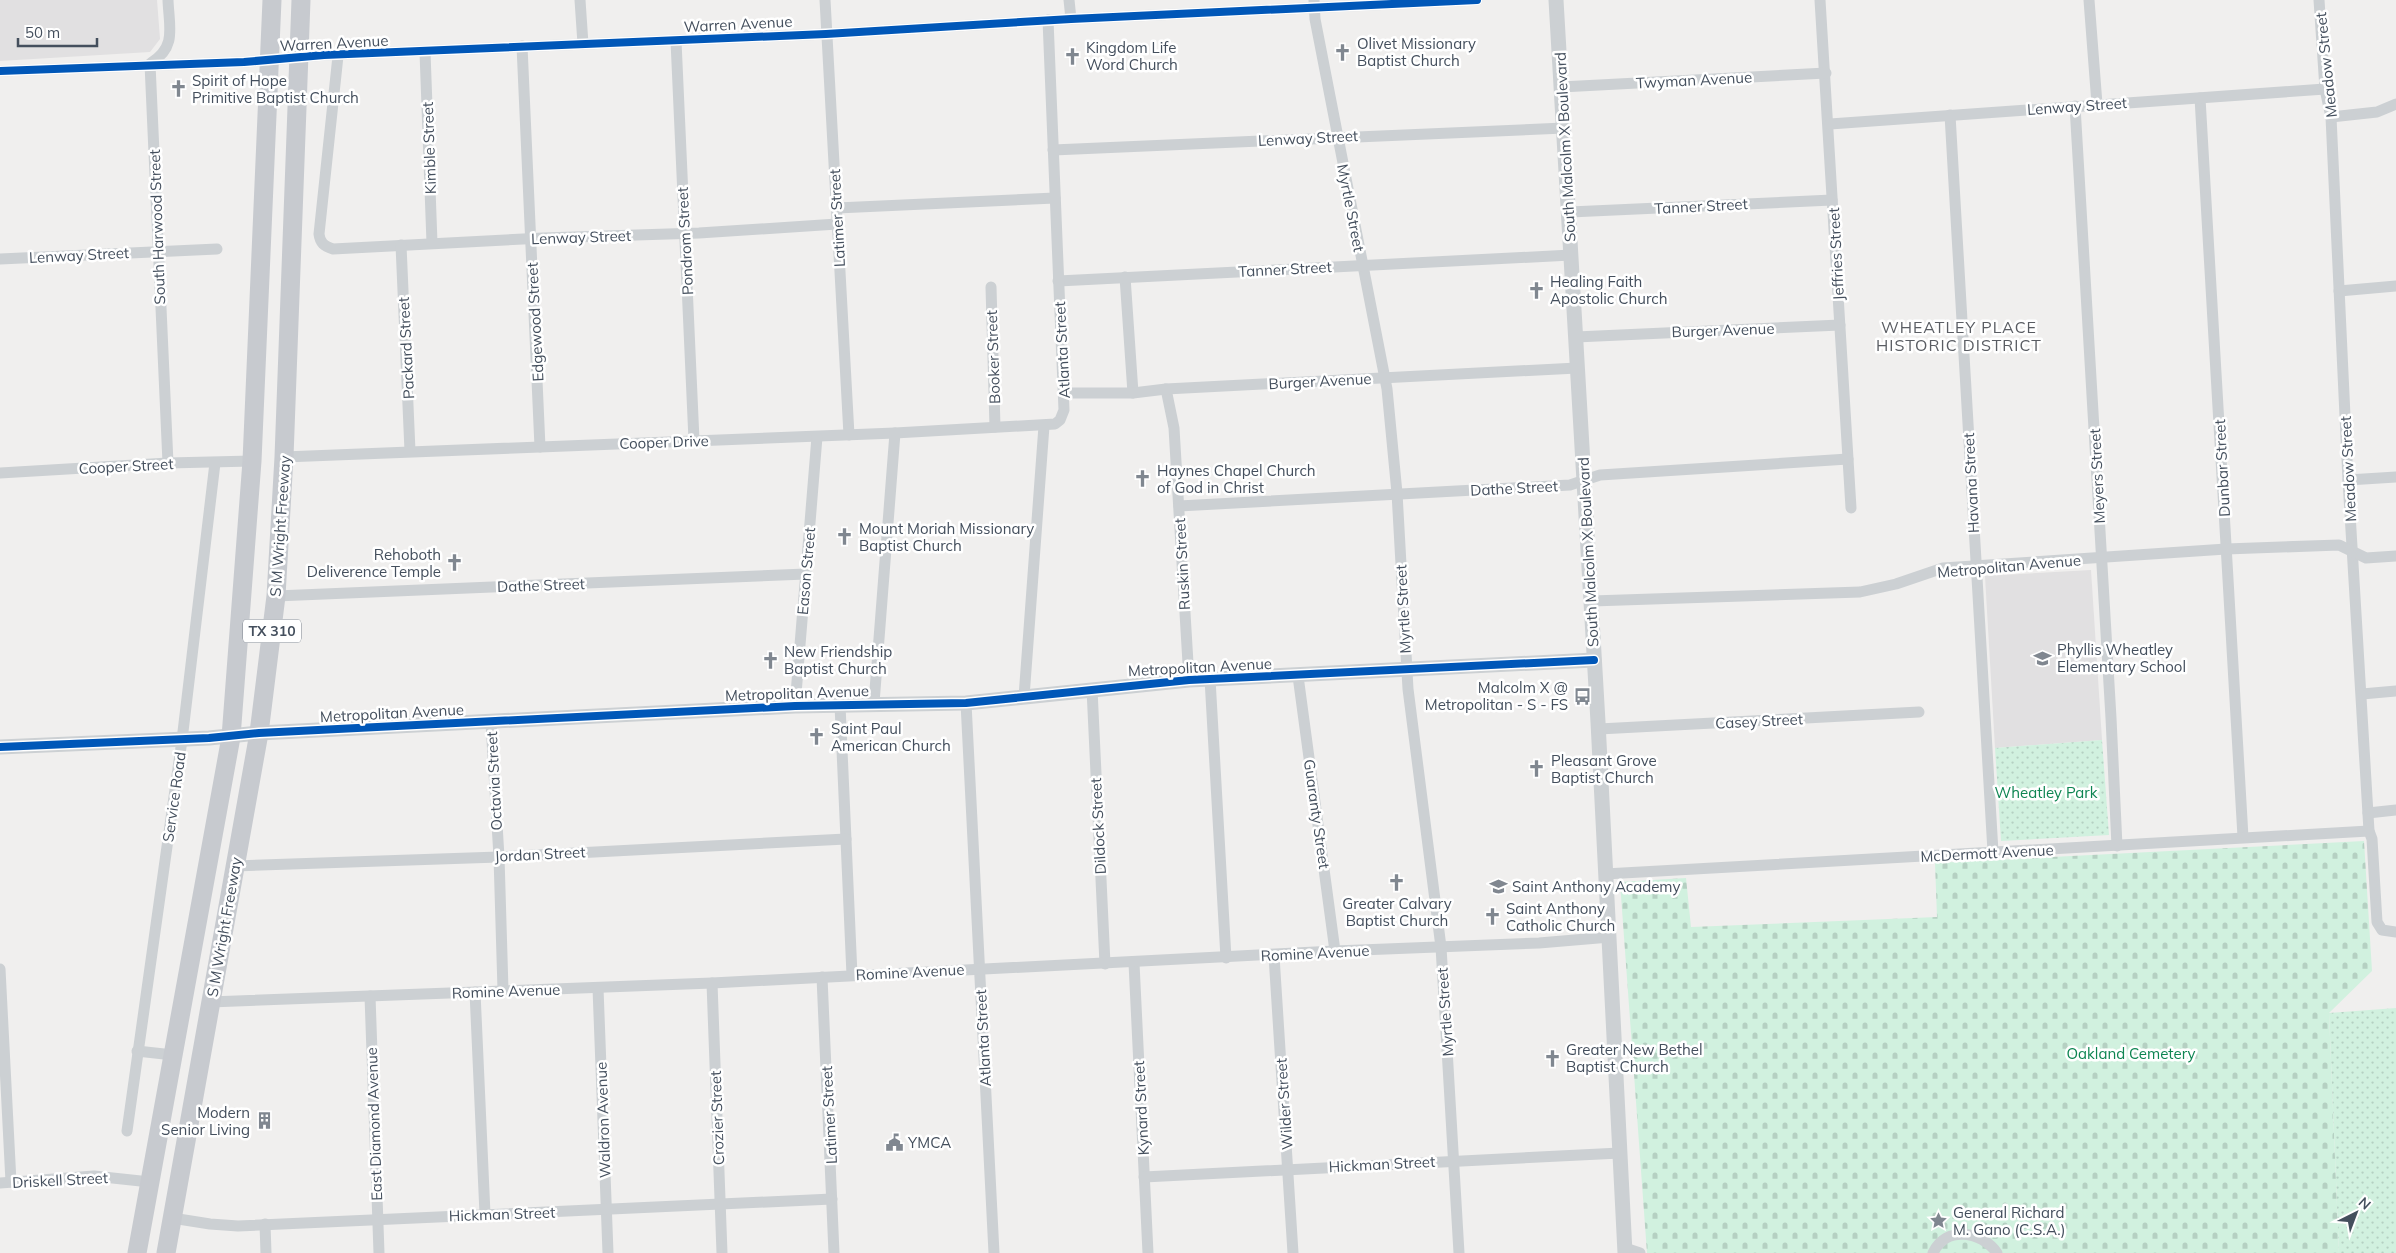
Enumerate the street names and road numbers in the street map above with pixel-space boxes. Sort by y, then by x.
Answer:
street label: Meadow Street [2311,11,2341,119]
street label: Warren Avenue [683,12,793,36]
street label: Warren Avenue [279,31,389,55]
street label: South Malcolm X Boulevard [1551,51,1579,243]
street label: Twyman Avenue [1635,67,1753,93]
street label: Lenway Street [2026,93,2128,119]
street label: Kimble Street [418,102,440,194]
street label: Lenway Street [1257,126,1359,150]
street label: South Harwood Street [145,149,169,305]
street label: Myrtle Street [1333,162,1369,254]
street label: Latimer Street [825,168,849,268]
street label: Pondrom Street [673,186,697,296]
street label: Tanner Street [1654,194,1748,218]
street label: Jeffries Street [1824,207,1848,301]
street label: Lenway Street [531,226,631,248]
street label: Lenway Street [28,243,130,267]
street label: Tanner Street [1238,257,1332,281]
street label: Edgewood Street [522,262,548,382]
street label: Packard Street [394,296,418,400]
street label: Atlanta Street [1050,301,1074,399]
street label: Booker Street [982,310,1004,404]
street label: Burger Avenue [1671,319,1775,341]
street label: Burger Avenue [1268,369,1372,393]
street label: Meadow Street [2336,416,2360,522]
street label: Dunbar Street [2210,419,2234,517]
street label: Meyers Street [2085,428,2109,524]
street label: Cooper Drive [619,431,709,453]
street label: Havana Street [1959,432,1983,534]
street label: Cooper Street [78,454,174,478]
street label: S M Wright Freeway [266,455,294,597]
street label: South Malcolm X Boulevard [1574,456,1602,648]
street label: Dathe Street [1470,476,1558,500]
street label: Ruskin Street [1170,518,1194,610]
street label: Eason Street [793,526,819,616]
street label: Metropolitan Avenue [1936,550,2082,582]
street label: Myrtle Street [1391,564,1415,654]
street label: Dathe Street [497,574,585,596]
road number: TX 310 [243,620,301,642]
street label: Metropolitan Avenue [1128,654,1272,680]
street label: Metropolitan Avenue [725,681,869,705]
street label: Metropolitan Avenue [320,700,464,726]
street label: Casey Street [1715,709,1803,733]
street label: Octavia Street [482,731,506,831]
street label: Service Road [158,751,190,843]
street label: Guaranty Street [1300,758,1334,870]
street label: Dildock Street [1086,777,1110,875]
street label: McDermott Avenue [1920,840,2054,866]
street label: Jordan Street [494,842,586,866]
street label: S M Wright Freeway [202,856,246,998]
street label: Romine Avenue [1260,941,1370,965]
street label: Romine Avenue [855,960,965,984]
street label: Myrtle Street [1432,967,1458,1057]
street label: Romine Avenue [451,980,561,1002]
street label: Atlanta Street [971,989,995,1087]
street label: East Diamond Avenue [362,1047,386,1201]
street label: Wilder Street [1271,1058,1297,1150]
street label: Kynard Street [1129,1060,1153,1156]
street label: Waldron Avenue [591,1062,615,1178]
street label: Latimer Street [817,1065,841,1165]
street label: Crozier Street [706,1070,728,1166]
street label: Hickman Street [1328,1152,1436,1176]
street label: Driskell Street [12,1168,108,1192]
street label: Hickman Street [448,1203,556,1225]

